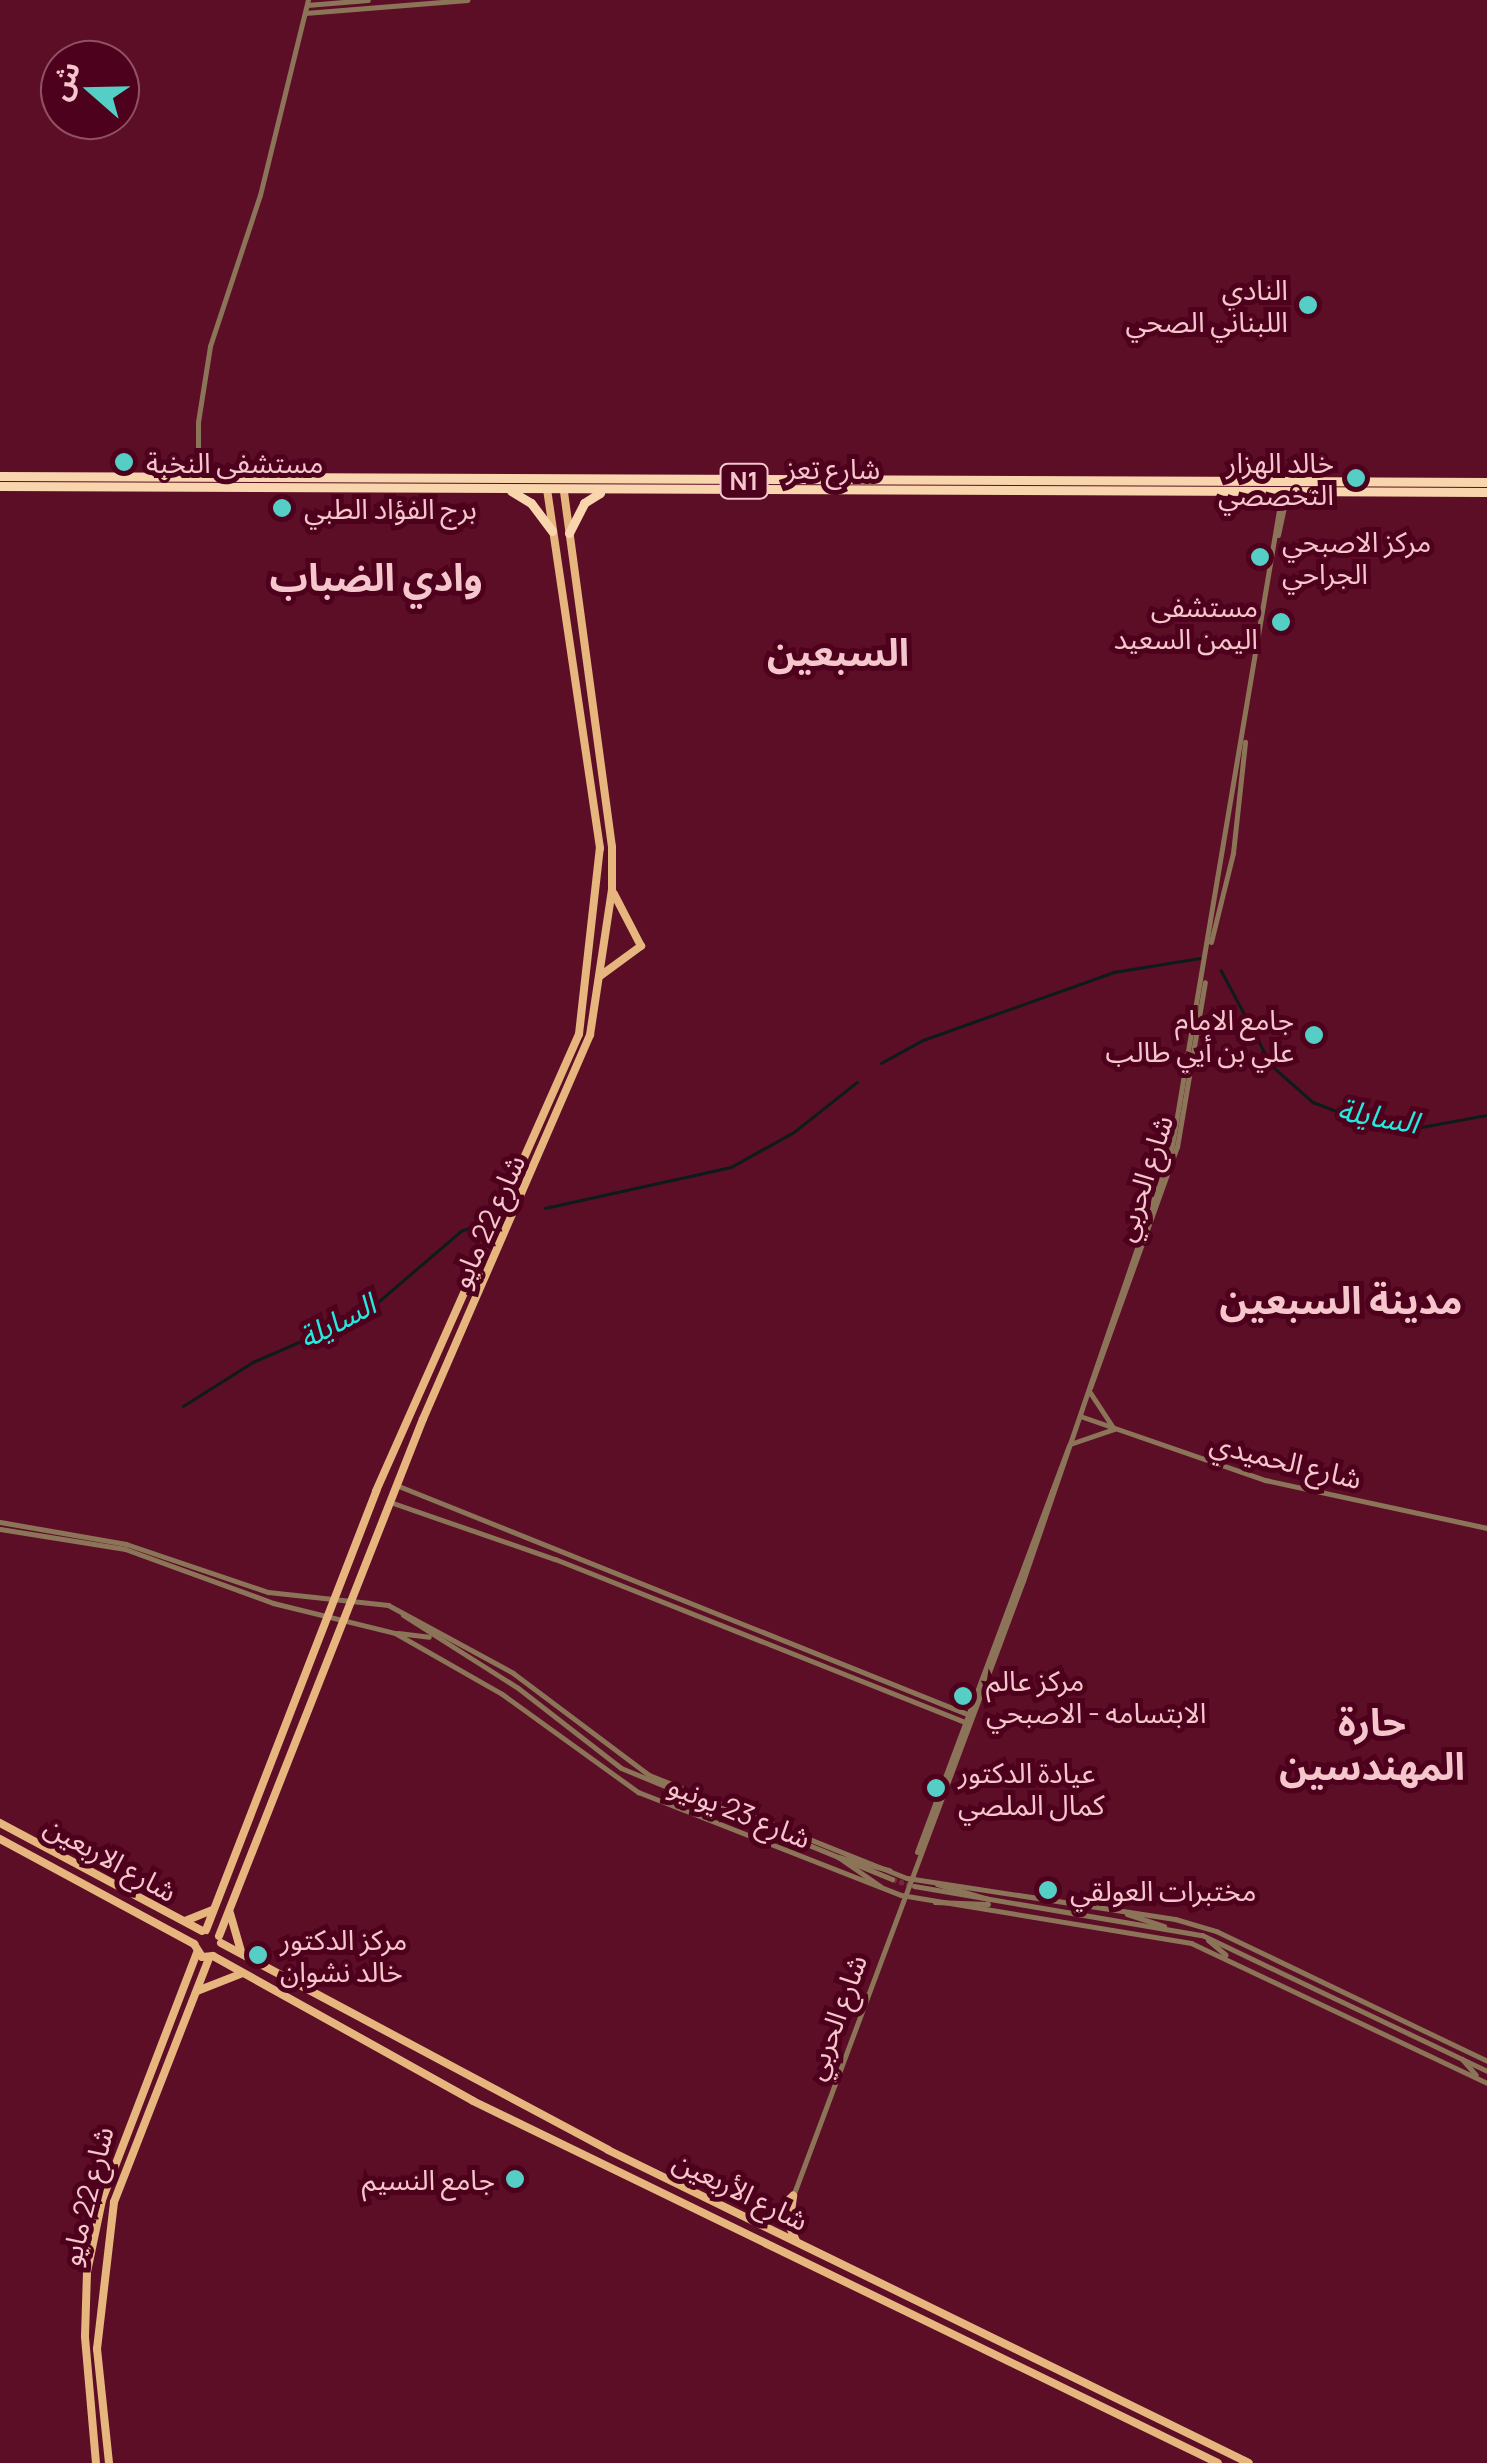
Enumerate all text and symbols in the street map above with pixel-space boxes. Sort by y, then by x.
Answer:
north arrow [40,40,140,140]
text: ش [39,56,88,105]
place label: النادي اللبناني الصحي [1126,272,1288,338]
marker: النادي اللبناني الصحي [1297,294,1319,316]
place label: مستشفى النخبة [146,445,323,479]
place label: خالد الهزار التخصصي [1218,445,1334,511]
marker: مستشفى النخبة [111,449,137,475]
street label: شارع تعز [786,451,880,485]
road number: N1 [719,461,769,501]
marker: خالد الهزار التخصصي [1343,465,1369,491]
place label: برج الفؤاد الطبي [304,491,477,525]
marker: برج الفؤاد الطبي [269,495,295,521]
place label: مركز الاصبحي الجراحي [1282,524,1431,590]
marker: مركز الاصبحي الجراحي [1247,544,1273,570]
district label: وادي الضباب [269,554,483,600]
place label: مستشفى اليمن السعيد [1114,589,1258,655]
marker: مستشفى اليمن السعيد [1268,609,1294,635]
district label: السبعين [767,629,909,675]
place label: جامع الامام علي بن أيي طالب [1106,1002,1294,1068]
marker: جامع الامام علي بن أيي طالب [1303,1024,1325,1046]
water label: السايلة [1335,1091,1421,1141]
street label: شارع الحربي [1107,1111,1179,1245]
street label: شارع 22 مايو [443,1149,531,1293]
district label: مدينة السبعين [1220,1277,1462,1323]
water label: السايلة [292,1286,382,1356]
street label: شارع الحميدي [1207,1425,1365,1495]
place label: مركز عالم الابتسامه - الاصبحي [986,1663,1206,1729]
marker: مركز عالم الابتسامه - الاصبحي [950,1683,976,1709]
district label: حارة المهندسين [1279,1699,1465,1788]
place label: عيادة الدكتور كمال الملصي [958,1755,1105,1821]
street label: شارع 23 يونيو [664,1767,816,1855]
marker: عيادة الدكتور كمال الملصي [923,1775,949,1801]
street label: شارع الاربعين [39,1808,183,1908]
place label: مختبرات العولقي [1070,1873,1257,1907]
marker: مختبرات العولقي [1035,1877,1061,1903]
place label: مركز الدكتور خالد نشوان [280,1922,407,1988]
marker: مركز الدكتور خالد نشوان [245,1942,271,1968]
street label: شارع الحربي [797,1950,873,2084]
street label: شارع 22 مايو [53,2123,119,2269]
street label: شارع الأربعين [668,2143,814,2237]
place label: جامع النسيم [362,2162,495,2196]
marker: جامع النسيم [504,2168,526,2190]

